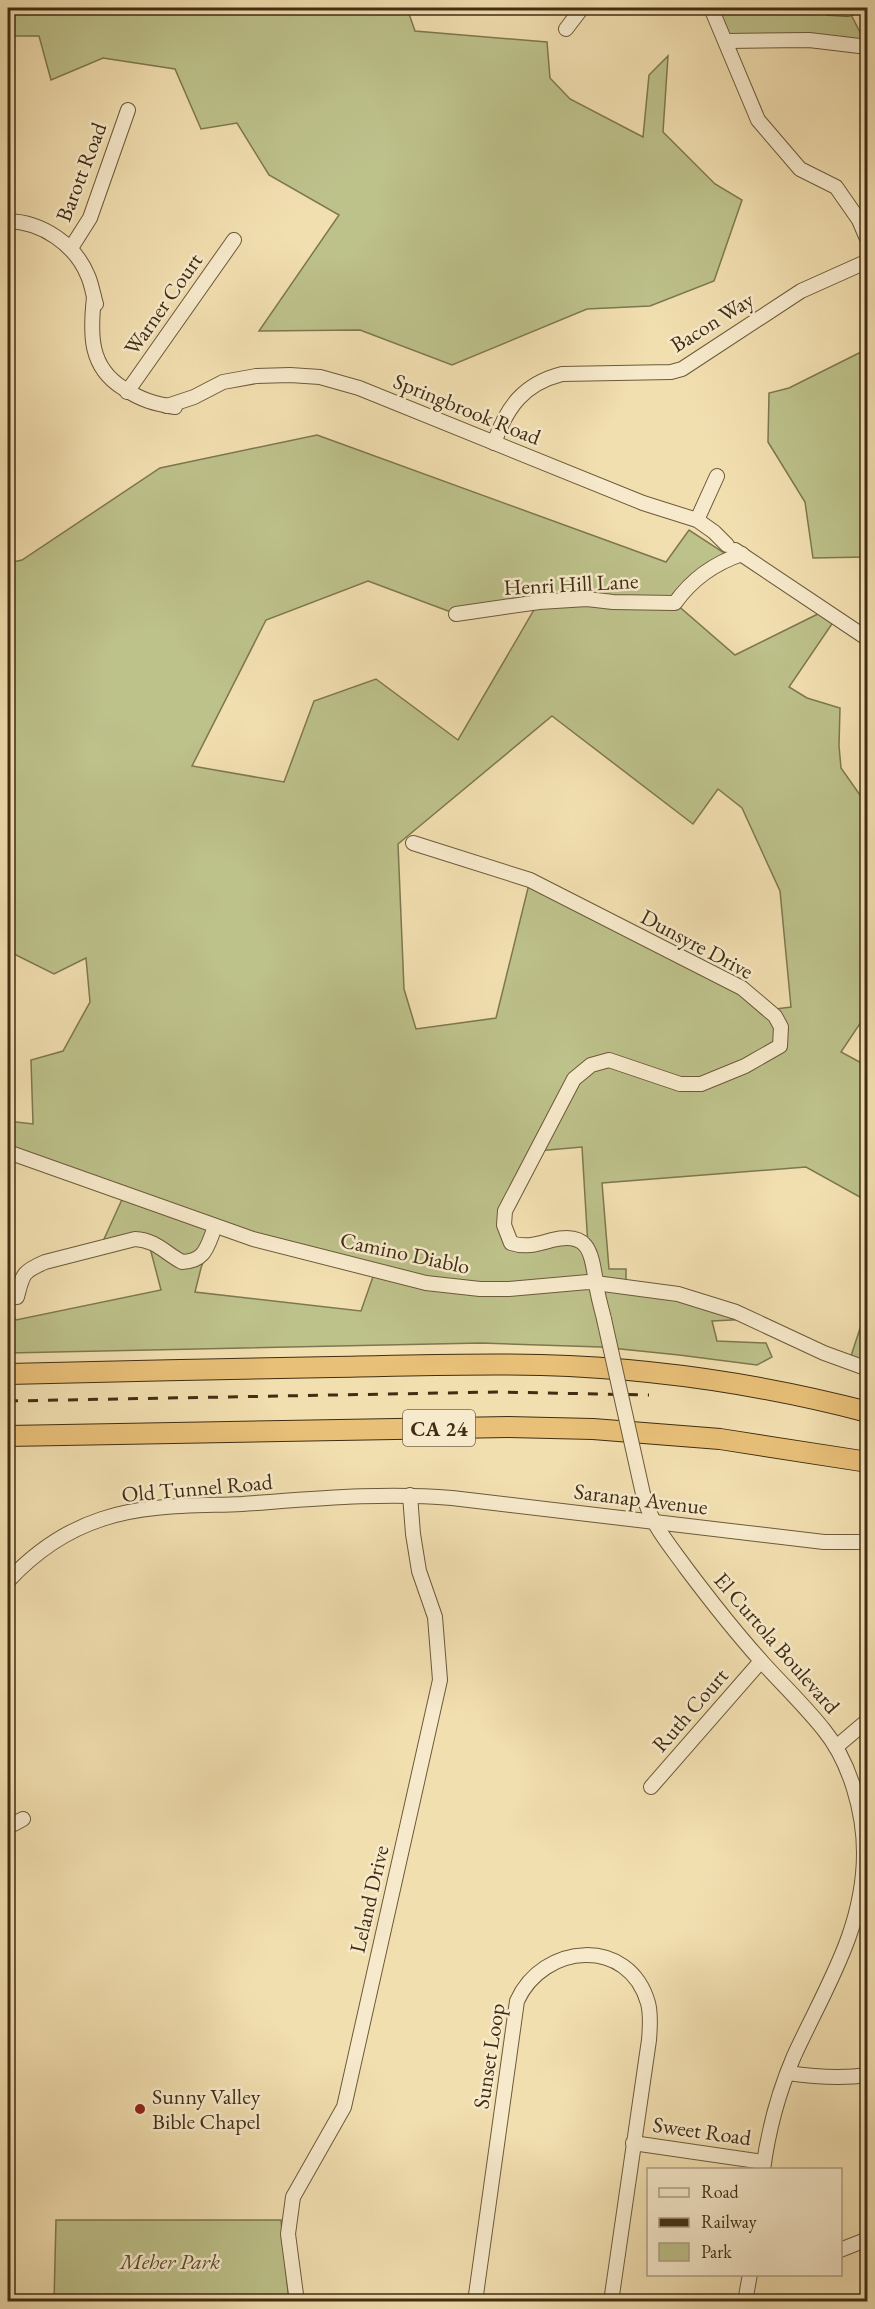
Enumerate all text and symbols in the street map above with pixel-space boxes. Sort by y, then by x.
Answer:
street label: Barott Road [49,117,114,226]
street label: Warner Court [117,247,209,361]
street label: Bacon Way [665,285,760,359]
street label: Springbrook Road [389,366,546,452]
street label: Henri Hill Lane [503,566,640,602]
street label: Dunsyre Drive [636,902,759,986]
street label: Camino Diablo [338,1225,473,1281]
road number: CA 24 [403,1410,475,1446]
street label: Old Tunnel Road [120,1467,275,1509]
street label: Saranap Avenue [572,1476,710,1522]
street label: El Curtola Boulevard [708,1566,847,1720]
street label: Ruth Court [646,1662,735,1758]
street label: Leland Drive [343,1842,396,1956]
street label: Sunset Loop [466,2001,512,2111]
place label: Sunny Valley Bible Chapel [152,2082,261,2136]
marker: Sunny Valley Bible Chapel [133,2102,147,2116]
street label: Sweet Road [651,2110,754,2152]
legend [647,2168,842,2276]
text: Road [701,2180,740,2203]
text: Railway [701,2210,757,2233]
text: Park [701,2240,732,2263]
park label: Meher Park [118,2247,220,2276]

